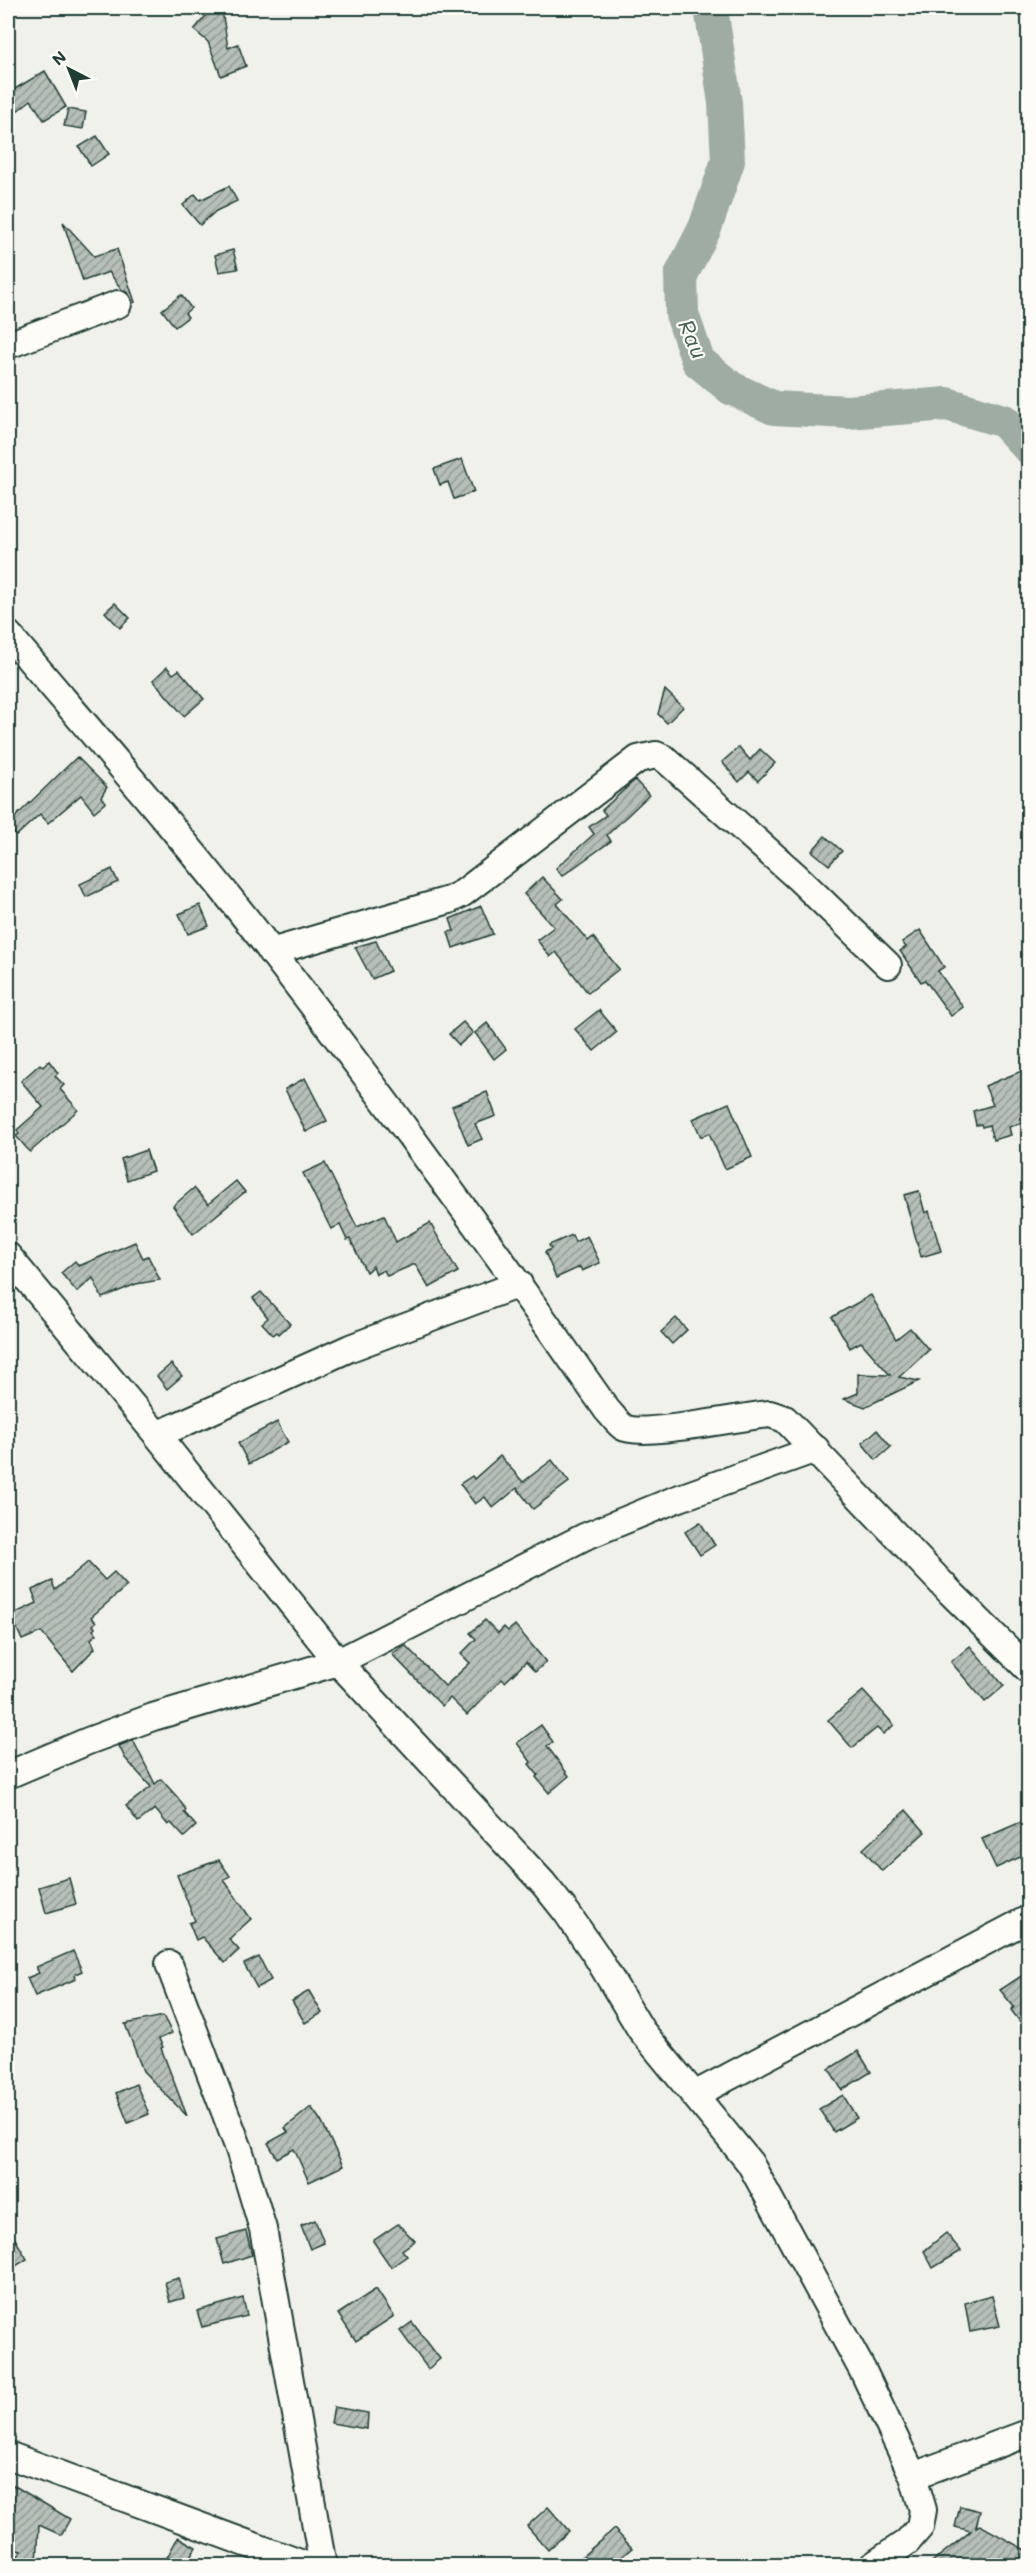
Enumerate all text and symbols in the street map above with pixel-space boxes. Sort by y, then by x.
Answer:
north arrow [39,39,99,99]
text: N [47,46,70,69]
water label: Rau [672,315,715,363]

